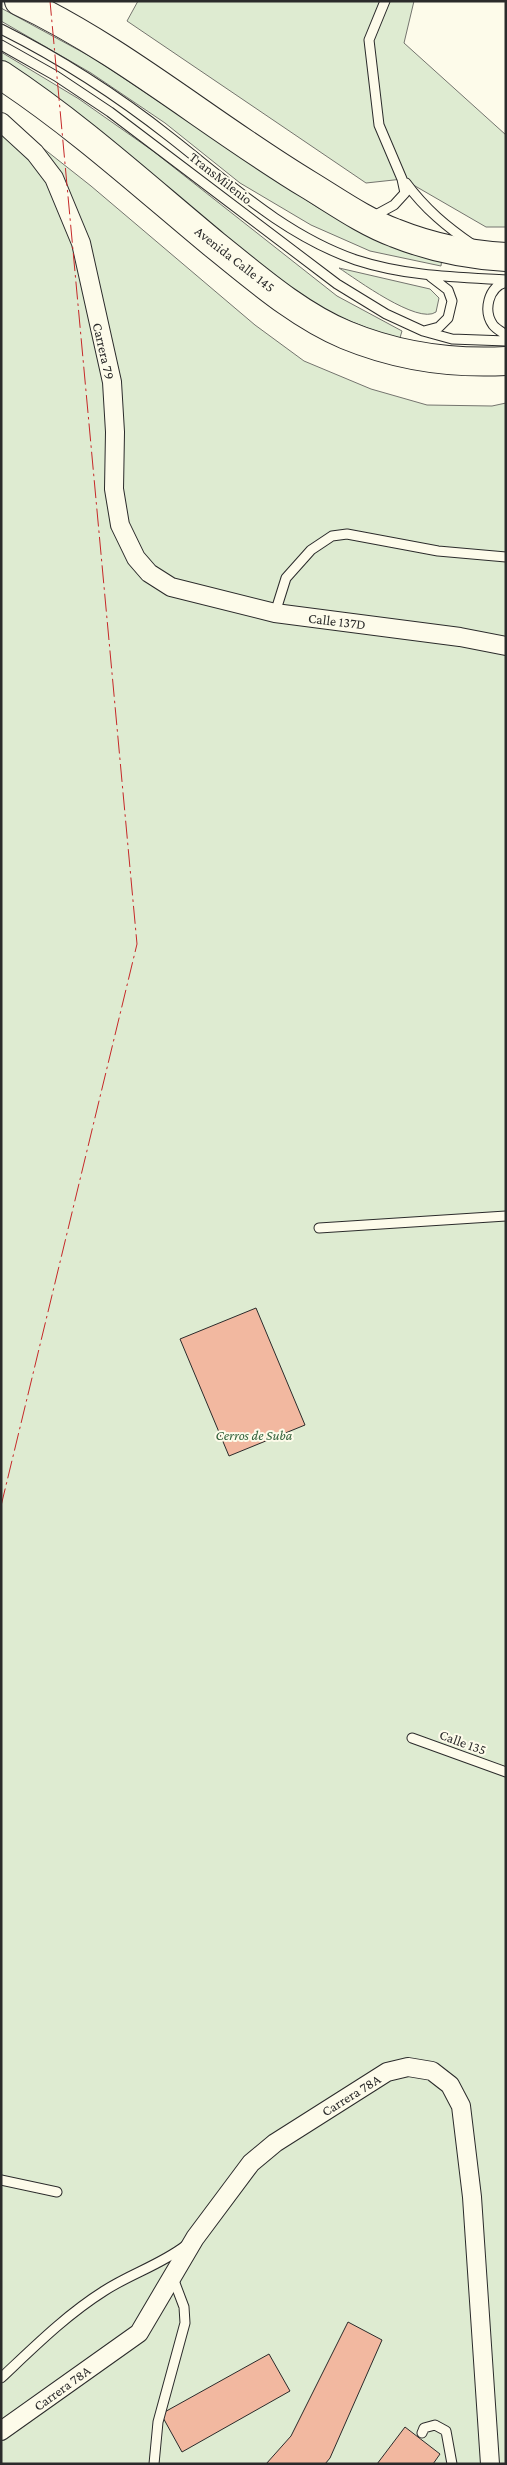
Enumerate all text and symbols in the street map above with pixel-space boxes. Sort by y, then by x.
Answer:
street label: TransMilenio [186,149,256,207]
street label: Avenida Calle 145 [192,223,278,295]
street label: Carrera 79 [90,321,118,381]
street label: Calle 137D [307,610,367,632]
park label: Cerros de Suba [216,1427,293,1443]
street label: Calle 135 [437,1726,489,1758]
street label: Carrera 78A [319,2071,383,2119]
street label: Carrera 78A [31,2362,93,2414]

